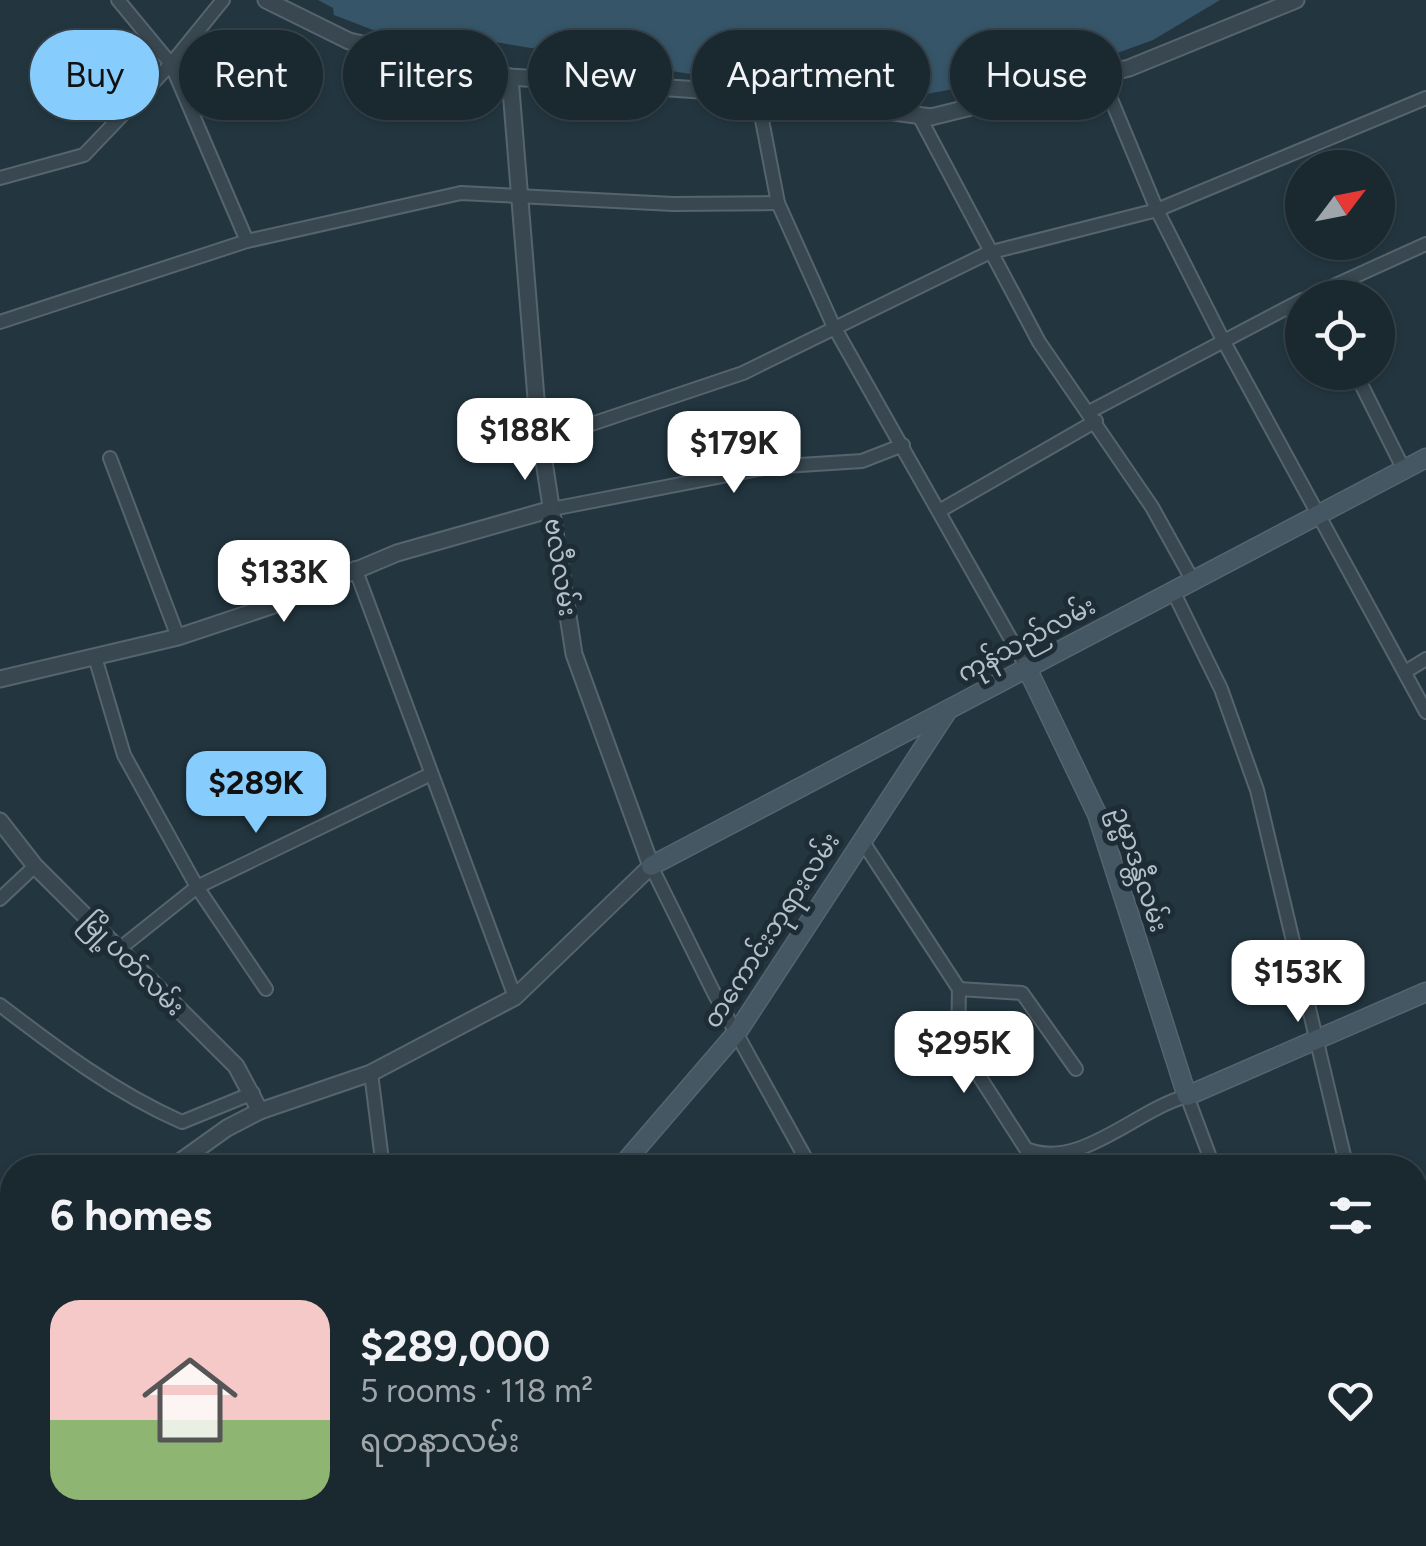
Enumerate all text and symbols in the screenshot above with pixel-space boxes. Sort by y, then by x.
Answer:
chip: Buy [30,30,159,120]
chip: Rent [179,30,323,120]
chip: Filters [343,30,508,120]
chip: New [528,30,672,120]
chip: Apartment [692,30,930,120]
chip: House [950,30,1122,120]
north arrow [1285,150,1395,260]
map controls [1285,150,1395,390]
button: locate [1285,280,1395,390]
pin: $188K [455,398,595,483]
text: $188K [479,411,571,449]
pin: $179K [664,411,804,496]
text: $179K [690,424,778,462]
street label: ဗလီလမ်း [538,516,586,618]
pin: $133K [214,540,354,625]
text: $133K [240,553,328,591]
street label: ကုန်သည်လမ်း [951,588,1103,693]
pin: $289K [186,751,326,836]
text: $289K [208,764,304,802]
street label: ဥမ္မာဒန္တီလမ်း [1099,802,1176,938]
street label: တကောင်းဘုရားလမ်း [695,826,850,1037]
street label: မြို့ပတ်လမ်း [71,905,192,1026]
pin: $153K [1228,940,1368,1025]
text: $153K [1254,953,1342,991]
pin: $295K [894,1011,1034,1096]
text: $295K [917,1024,1011,1062]
icon: filters [1323,1188,1378,1243]
text: 6 homes [50,1190,212,1241]
text: $289,000 [360,1321,550,1372]
icon: home [130,1340,250,1460]
text: 5 rooms · 118 m² [360,1372,593,1410]
icon: heart [1323,1373,1378,1428]
text: ရတနာလမ်း [360,1422,520,1460]

